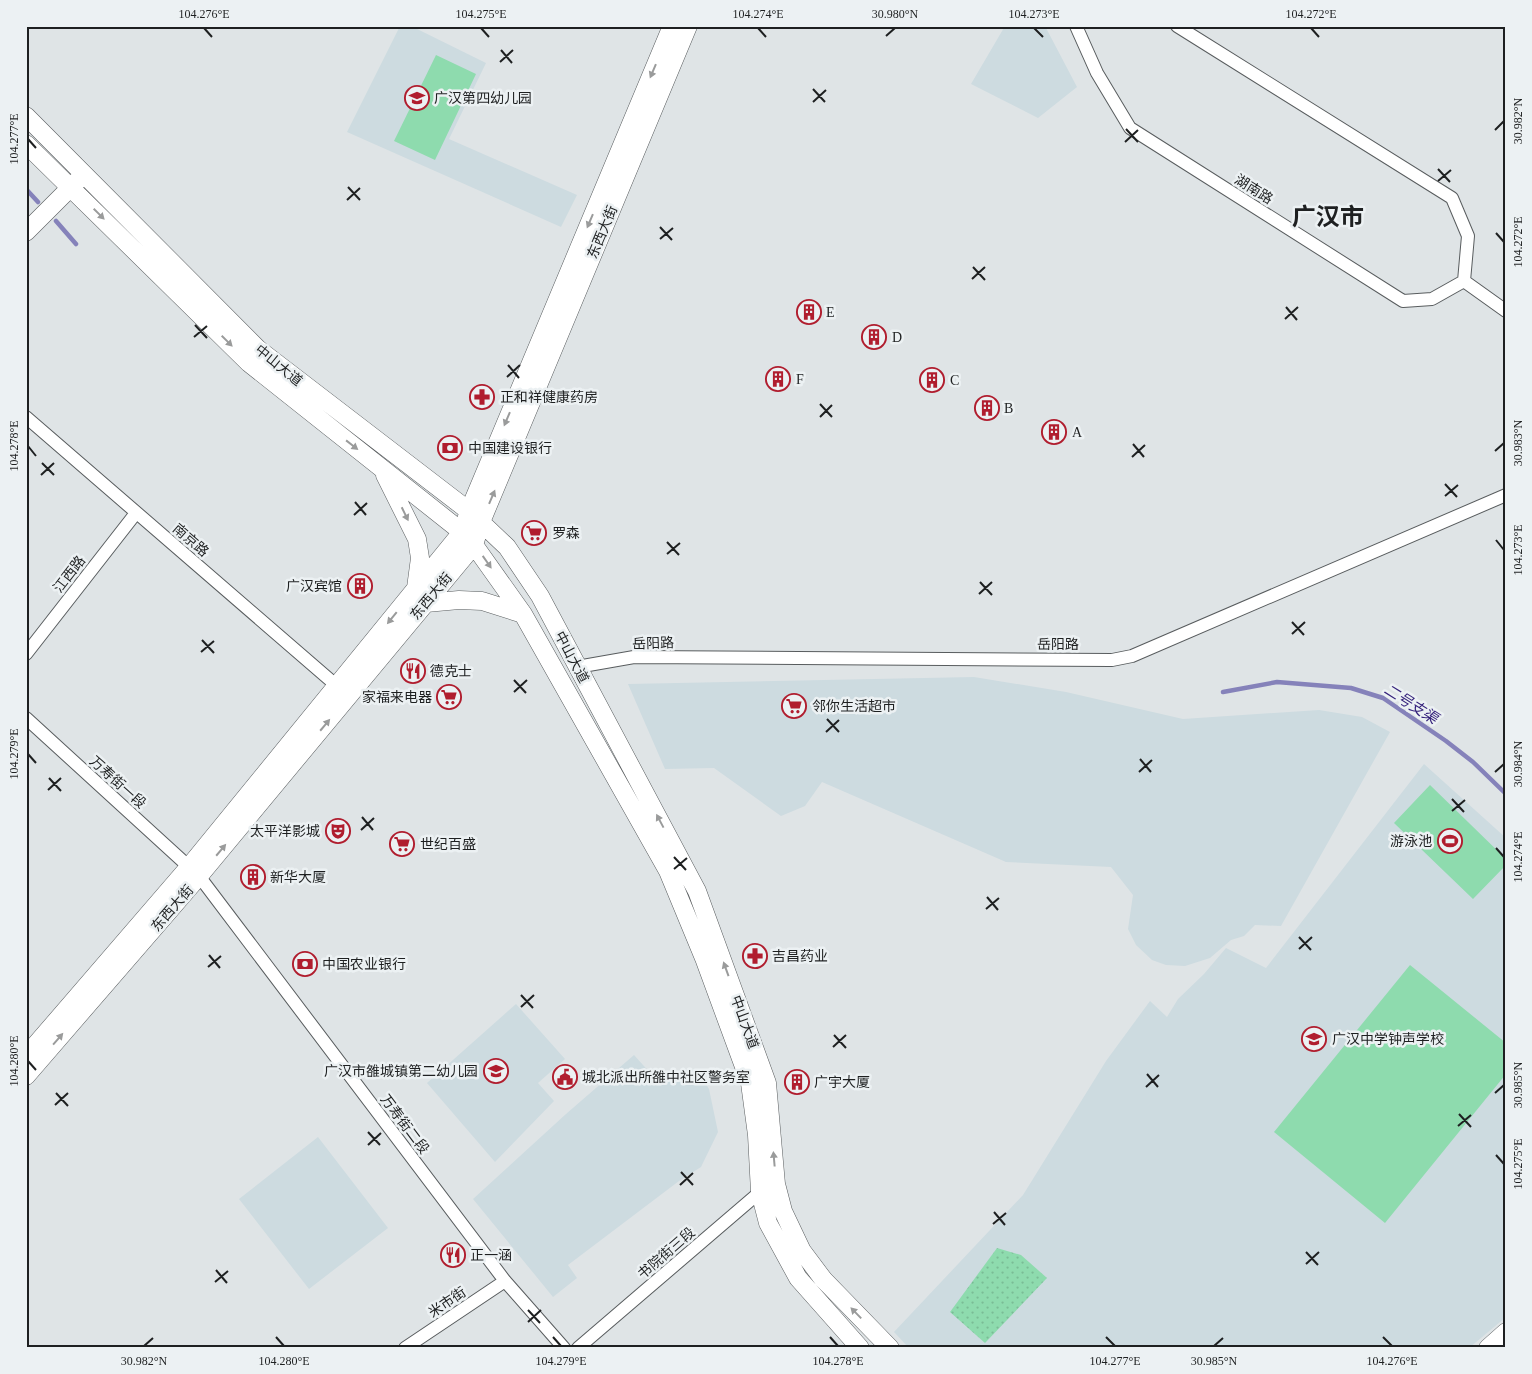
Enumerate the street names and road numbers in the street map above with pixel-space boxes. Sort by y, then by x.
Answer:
street label: 湖南路 [1232,172,1276,207]
street label: 东西大街 [585,203,620,261]
street label: 中山大道 [252,342,305,389]
street label: 南京路 [170,521,211,560]
street label: 江西路 [51,553,88,595]
street label: 东西大街 [408,570,455,623]
street label: 中山大道 [552,629,591,685]
street label: 岳阳路 [632,635,674,652]
street label: 岳阳路 [1037,637,1079,652]
street label: 万寿街一段 [87,753,149,811]
street label: 东西大街 [148,882,196,934]
street label: 中山大道 [728,993,761,1051]
street label: 万寿街二段 [378,1091,432,1157]
street label: 书院街三段 [635,1225,698,1282]
street label: 米市街 [426,1284,469,1320]

